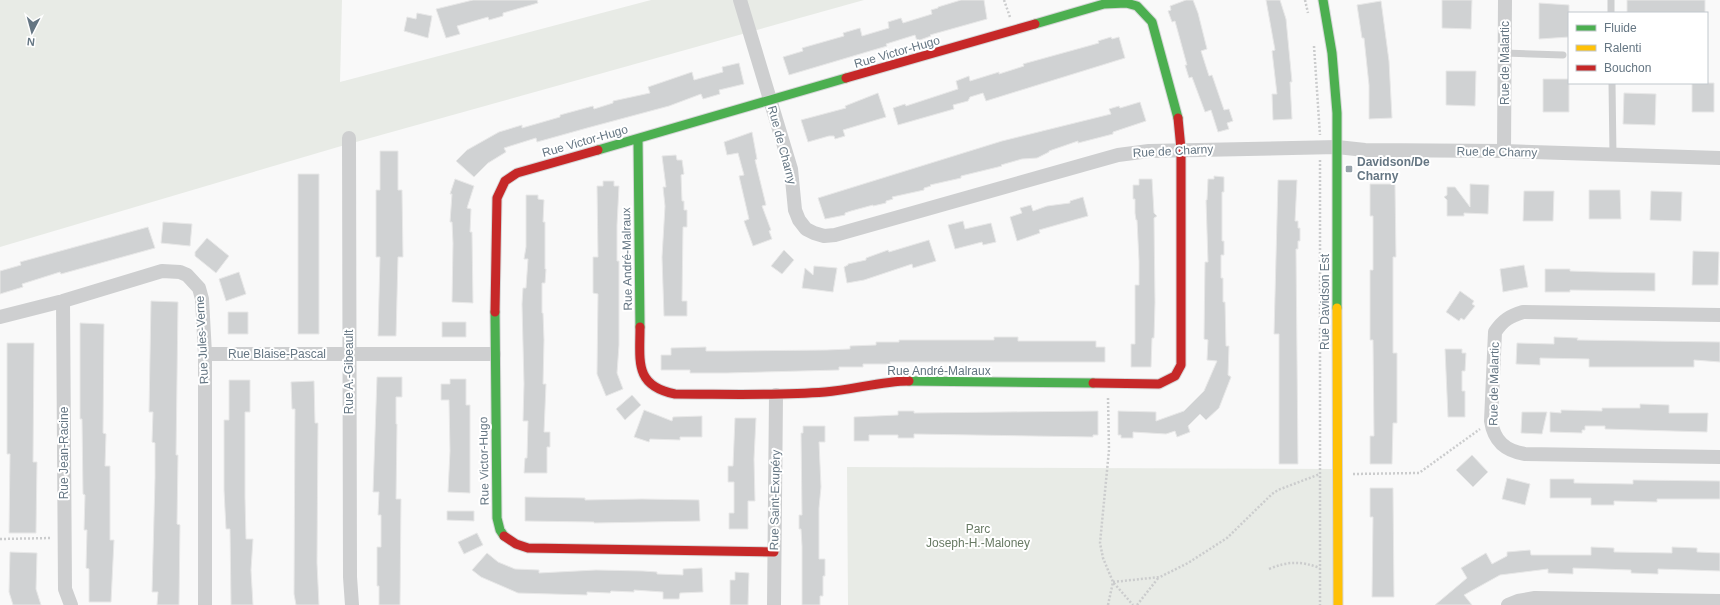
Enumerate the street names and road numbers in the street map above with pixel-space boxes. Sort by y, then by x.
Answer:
street label: Rue de Malartic [1498,21,1512,105]
street label: Rue Victor-Hugo [853,33,942,71]
street label: Rue de Charny [765,104,799,186]
street label: Rue Victor-Hugo [541,122,630,160]
street label: Rue de Charny [1132,142,1214,160]
street label: Rue de Charny [1457,144,1537,160]
street label: Rue André-Malraux [619,207,635,311]
street label: Rue Davidson Est [1318,253,1332,350]
street label: Rue Jules-Verne [193,295,211,385]
street label: Rue A.-Gibeault [342,329,356,414]
street label: Rue de Malartic [1486,342,1502,426]
street label: Rue Blaise-Pascal [228,347,326,361]
street label: Rue André-Malraux [887,364,991,378]
street label: Rue Jean-Racine [57,406,71,499]
street label: Rue Victor-Hugo [476,416,492,505]
street label: Rue Saint-Exupéry [767,450,783,550]

